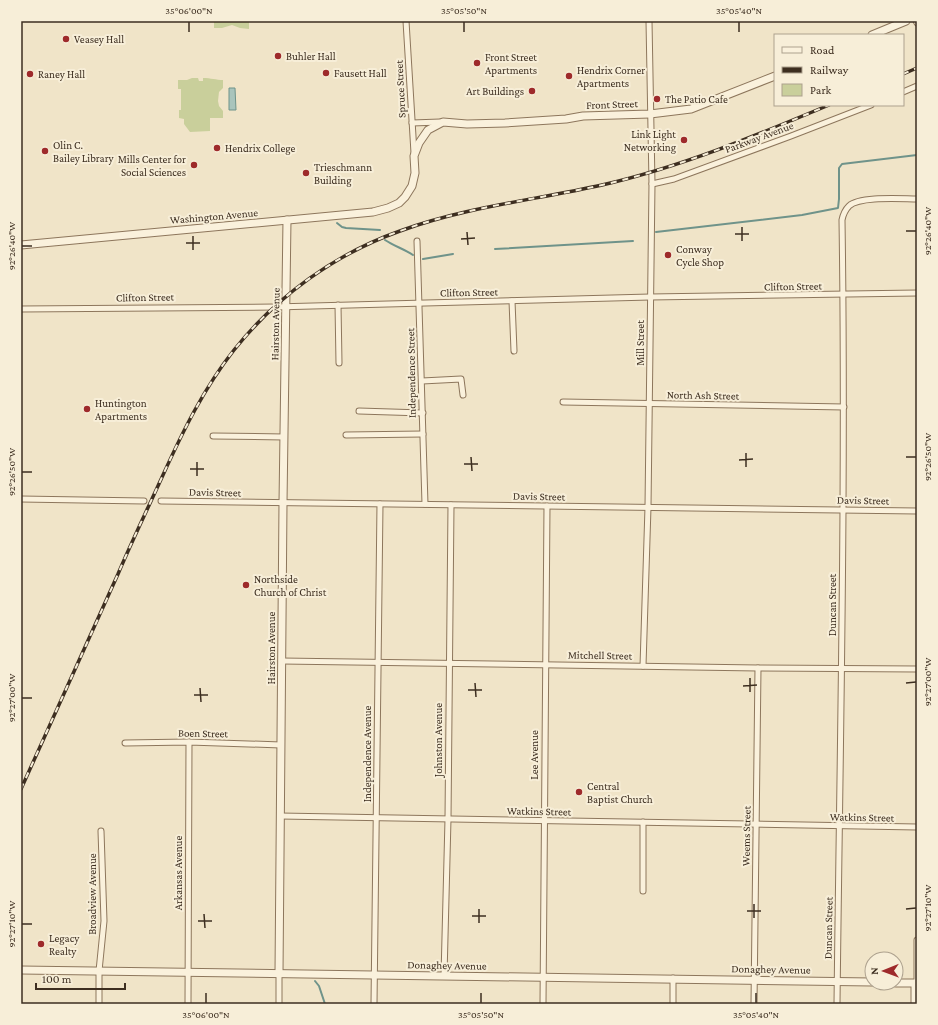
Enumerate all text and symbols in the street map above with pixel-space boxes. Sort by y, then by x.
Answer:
text: 35°06'00"N [165,5,213,16]
text: 35°05'50"N [441,5,487,16]
text: 35°05'40"N [716,5,763,16]
place label: Veasey Hall [74,33,124,46]
marker: Veasey Hall [61,34,71,44]
legend [774,34,904,106]
text: Road [810,43,835,57]
place label: Buhler Hall [286,50,336,62]
marker: Buhler Hall [273,51,283,61]
place label: Front Street Apartments [485,51,537,77]
marker: Front Street Apartments [472,58,482,68]
street label: Spruce Street [392,59,409,118]
text: Railway [810,63,849,77]
place label: Hendrix Corner Apartments [577,64,645,90]
place label: Fausett Hall [334,67,387,79]
place label: Raney Hall [38,68,85,81]
marker: Fausett Hall [321,68,331,78]
marker: Raney Hall [25,69,35,79]
marker: Hendrix Corner Apartments [564,71,574,81]
text: Park [810,83,832,97]
place label: Art Buildings [466,85,524,98]
marker: Art Buildings [527,86,537,96]
place label: The Patio Cafe [665,93,728,105]
marker: The Patio Cafe [652,94,662,104]
street label: Front Street [586,97,638,111]
street label: Parkway Avenue [723,119,795,156]
place label: Link Light Networking [624,128,677,154]
marker: Link Light Networking [679,135,689,145]
place label: Olin C. Bailey Library [53,139,115,165]
place label: Hendrix College [225,142,296,155]
marker: Hendrix College [212,143,222,153]
marker: Olin C. Bailey Library [40,146,50,156]
place label: Mills Center for Social Sciences [118,153,186,178]
marker: Mills Center for Social Sciences [189,160,199,170]
place label: Trieschmann Building [314,161,372,187]
marker: Trieschmann Building [301,168,311,178]
street label: Washington Avenue [169,206,259,227]
text: 92°26'40"W [922,206,933,255]
text: 92°26'40"W [6,221,17,270]
place label: Conway Cycle Shop [676,243,724,269]
marker: Conway Cycle Shop [663,250,673,260]
street label: Clifton Street [764,279,823,293]
street label: Clifton Street [440,285,499,299]
street label: Hairston Avenue [268,287,282,360]
street label: Clifton Street [116,290,175,304]
street label: Mill Street [634,320,646,366]
street label: Independence Street [404,327,419,418]
street label: North Ash Street [667,388,740,402]
place label: Huntington Apartments [95,397,147,423]
marker: Huntington Apartments [82,404,92,414]
text: 92°26'50"W [922,432,933,481]
text: 92°26'50"W [6,447,17,496]
street label: Davis Street [189,486,242,498]
street label: Davis Street [513,490,566,502]
street label: Davis Street [837,494,890,506]
place label: Northside Church of Christ [254,573,327,598]
street label: Duncan Street [826,573,838,636]
marker: Northside Church of Christ [241,580,251,590]
street label: Hairston Avenue [265,611,277,684]
street label: Mitchell Street [568,648,633,662]
text: 92°27'00"W [922,657,933,706]
text: 92°27'00"W [6,673,17,722]
street label: Johnston Avenue [432,703,445,778]
street label: Independence Avenue [361,705,374,802]
street label: Boen Street [178,727,228,739]
street label: Lee Avenue [528,730,540,780]
place label: Central Baptist Church [587,780,653,806]
marker: Central Baptist Church [574,787,584,797]
street label: Watkins Street [507,804,572,818]
street label: Weems Street [739,805,753,866]
street label: Watkins Street [830,810,895,824]
street label: Arkansas Avenue [172,836,184,910]
street label: Broadview Avenue [86,853,98,935]
text: 92°27'10"W [922,884,933,931]
street label: Duncan Street [821,896,835,959]
text: 92°27'10"W [6,900,17,947]
place label: Legacy Realty [49,932,80,958]
marker: Legacy Realty [36,939,46,949]
north arrow [864,951,904,991]
street label: Donaghey Avenue [407,958,487,973]
street label: Donaghey Avenue [731,962,811,977]
scale bar [36,965,125,991]
text: N [868,967,880,975]
text: 100 m [42,972,72,986]
text: 35°06'00"N [182,1009,230,1020]
text: 35°05'50"N [458,1009,504,1020]
text: 35°05'40"N [733,1009,780,1020]

